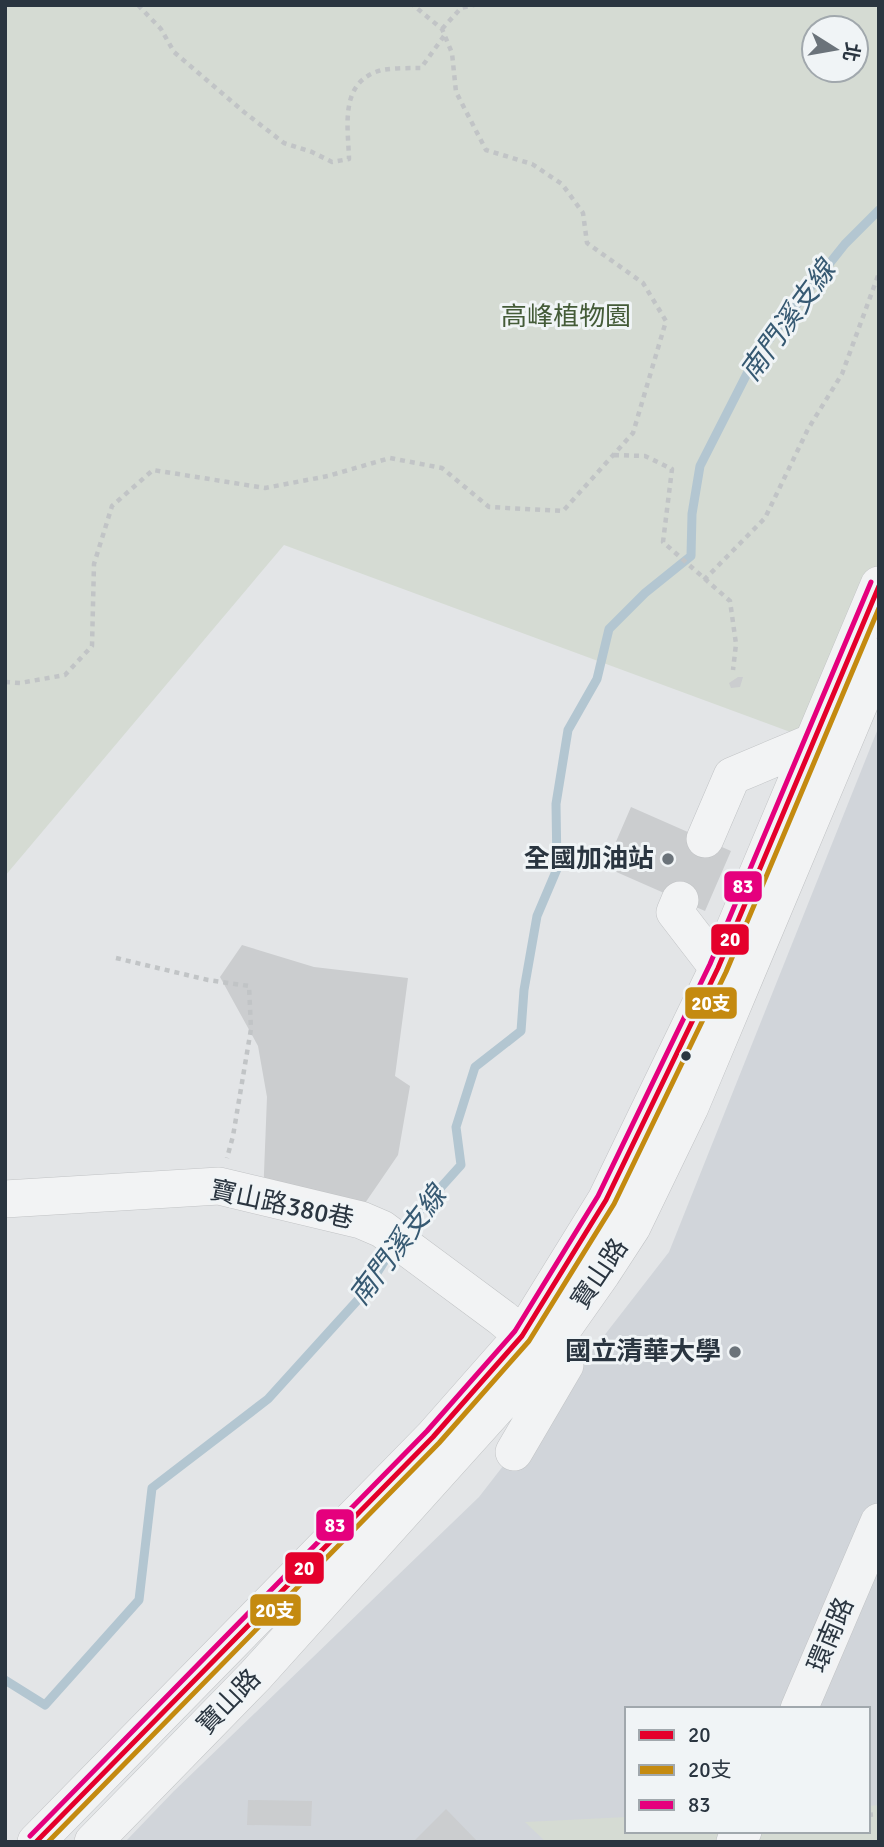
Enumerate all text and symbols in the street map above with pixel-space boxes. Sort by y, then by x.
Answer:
north arrow [800,14,870,84]
text: 北 [837,40,864,64]
water label: 南門溪支線 [733,252,845,388]
park label: 高峰植物園 [501,301,631,333]
place label: 全國加油站 [524,843,654,875]
marker: 全國加油站 [660,851,676,867]
line badge: 83 [723,870,763,903]
text: 83 [733,875,753,899]
line badge: 20 [710,923,750,956]
text: 20 [720,928,740,952]
line badge: 20支 [684,986,738,1020]
text: 20支 [691,992,731,1016]
unlabelled marker [679,1049,693,1063]
street label: 寶山路380巷 [207,1174,357,1236]
water label: 南門溪支線 [342,1177,456,1312]
street label: 寶山路 [565,1233,635,1315]
place label: 國立清華大學 [565,1336,721,1368]
marker: 國立清華大學 [727,1344,743,1360]
line badge: 83 [315,1508,355,1542]
text: 83 [325,1514,345,1538]
line badge: 20 [284,1551,325,1585]
text: 20 [294,1557,314,1581]
line badge: 20支 [249,1593,302,1627]
street label: 環南路 [801,1593,861,1677]
text: 20支 [255,1599,295,1623]
street label: 寶山路 [190,1663,268,1741]
legend [625,1707,870,1833]
text: 20 [688,1722,711,1748]
text: 20支 [688,1757,732,1783]
text: 83 [688,1792,711,1818]

